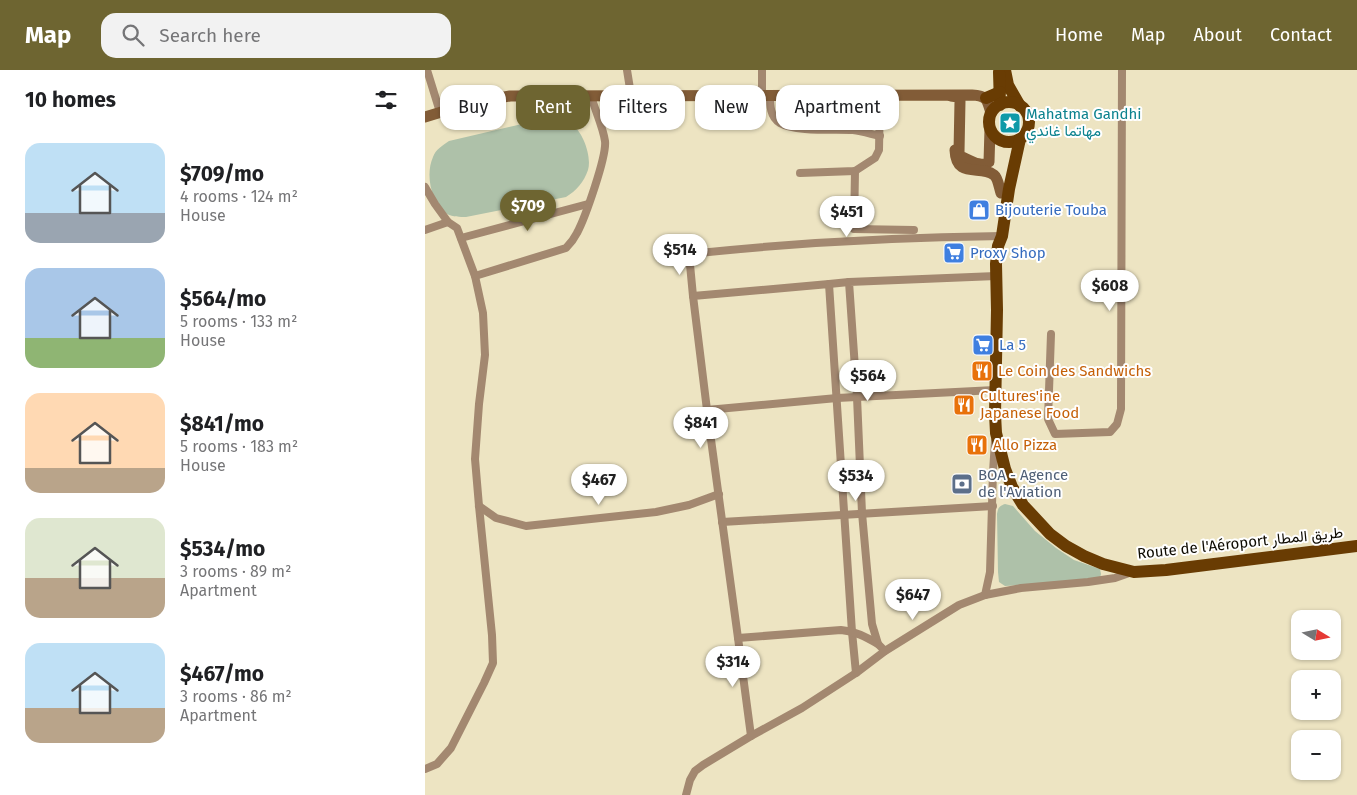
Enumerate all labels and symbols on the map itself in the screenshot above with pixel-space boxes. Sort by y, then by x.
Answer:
place label: Mahatma Gandhi مهاتما غاندي [1026,105,1142,144]
place icon: Mahatma Gandhi مهاتما غاندي [998,111,1022,135]
pin: $709 [498,190,558,232]
pin: $451 [817,196,877,238]
shop icon: Bijouterie Touba [967,198,991,222]
place label: Bijouterie Touba [995,201,1107,219]
pin: $514 [650,234,710,276]
supermarket icon: Proxy Shop [942,241,966,265]
place label: Proxy Shop [970,244,1046,262]
pin: $608 [1080,270,1140,312]
supermarket icon: La 5 [971,333,995,357]
place label: La 5 [999,336,1026,354]
restaurant icon: Le Coin des Sandwichs [970,359,994,383]
pin: $564 [838,360,898,402]
place label: Le Coin des Sandwichs [998,362,1151,380]
place label: Cultures'ine Japanese Food [980,387,1079,422]
restaurant icon: Cultures'ine Japanese Food [952,393,976,417]
pin: $841 [671,406,731,449]
restaurant icon: Allo Pizza [965,433,989,457]
place label: Allo Pizza [993,436,1057,454]
pin: $534 [826,460,886,502]
pin: $467 [569,464,629,506]
place label: BOA - Agence de l'Aviation [978,466,1068,501]
bank icon: BOA - Agence de l'Aviation [950,472,974,496]
street label: Route de l'Aéroport طريق المطار [1136,523,1344,564]
pin: $647 [883,578,943,621]
north arrow [1291,610,1341,660]
pin: $314 [703,646,763,688]

